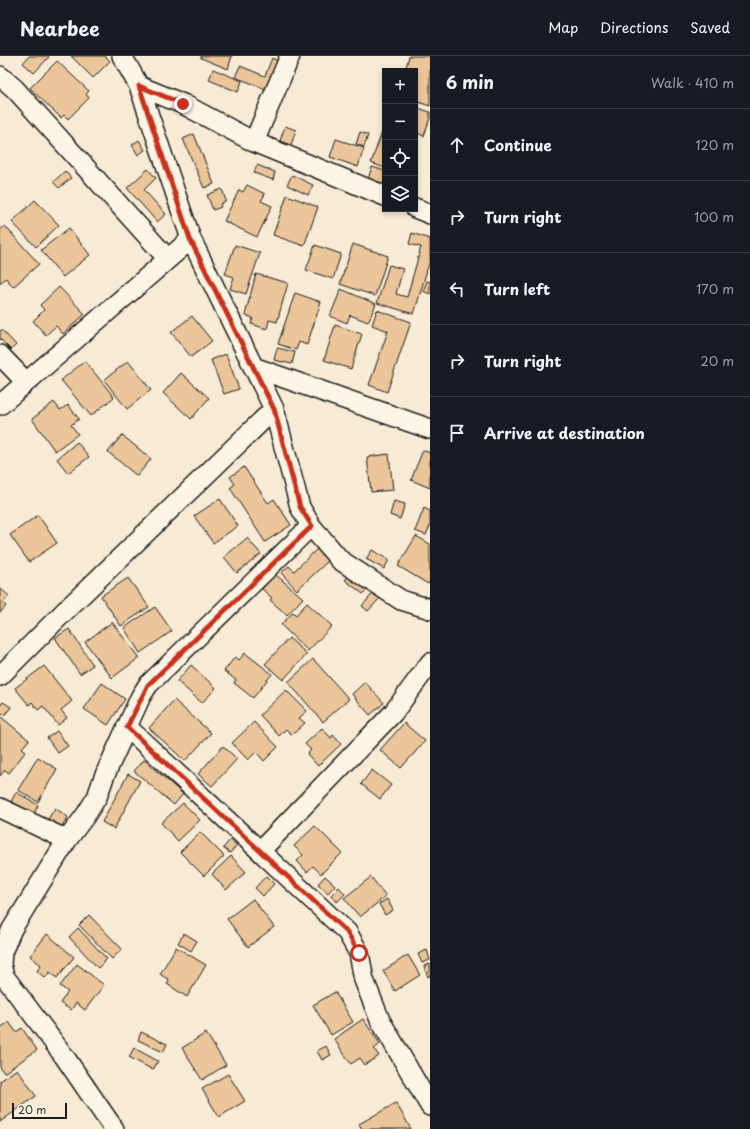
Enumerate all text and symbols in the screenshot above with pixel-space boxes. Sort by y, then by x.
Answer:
text: Nearbee [20,14,100,42]
text: Map [548,17,578,38]
text: Directions [600,17,668,38]
text: Saved [690,17,730,38]
map controls [382,68,418,212]
button: + [382,68,418,104]
text: 6 min [446,69,494,95]
text: Walk · 410 m [651,73,734,92]
route end [174,95,192,113]
button: − [382,104,418,140]
text: Continue [484,133,552,156]
icon: ahead [446,134,468,156]
text: 120 m [695,135,734,154]
button: locate [382,140,418,176]
button: layers [382,176,418,212]
text: Turn right [484,205,561,228]
icon: right [446,206,468,228]
text: 100 m [694,207,734,226]
text: Turn left [484,277,550,300]
icon: left [446,278,468,300]
text: 170 m [696,279,734,298]
text: Turn right [484,349,561,372]
icon: right [446,350,468,372]
text: 20 m [700,351,734,370]
text: Arrive at destination [484,421,645,444]
icon: arrive [446,422,468,444]
route start [350,944,368,962]
scale bar [12,1101,67,1120]
text: 20 m [18,1101,46,1118]

